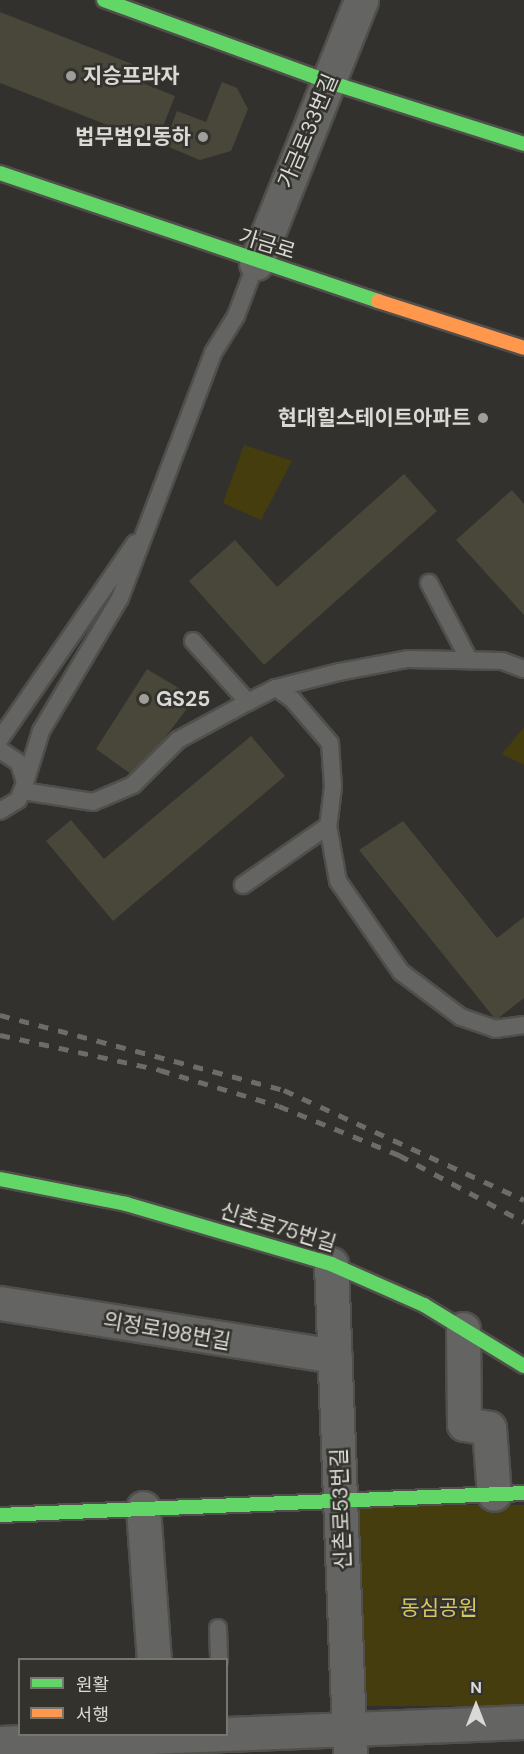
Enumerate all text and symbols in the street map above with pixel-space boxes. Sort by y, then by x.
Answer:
place label: 지승프라자 [83,63,180,89]
marker: 지승프라자 [64,69,78,83]
street label: 가금로33번길 [273,70,343,192]
place label: 법무법인동하 [75,124,191,150]
marker: 법무법인동하 [196,130,210,144]
street label: 가금로 [236,223,298,265]
place label: 현대힐스테이트아파트 [278,405,471,431]
marker: 현대힐스테이트아파트 [476,411,490,425]
place label: GS25 [156,686,210,712]
marker: GS25 [137,692,151,706]
street label: 신촌로75번길 [217,1197,339,1257]
street label: 의정로198번길 [101,1307,233,1355]
street label: 신촌로53번길 [326,1448,356,1570]
park label: 동심공원 [400,1595,478,1621]
legend [18,1658,228,1736]
text: 원활 [76,1673,109,1697]
north arrow [446,1676,506,1736]
text: N [470,1677,482,1698]
text: 서행 [76,1703,109,1727]

